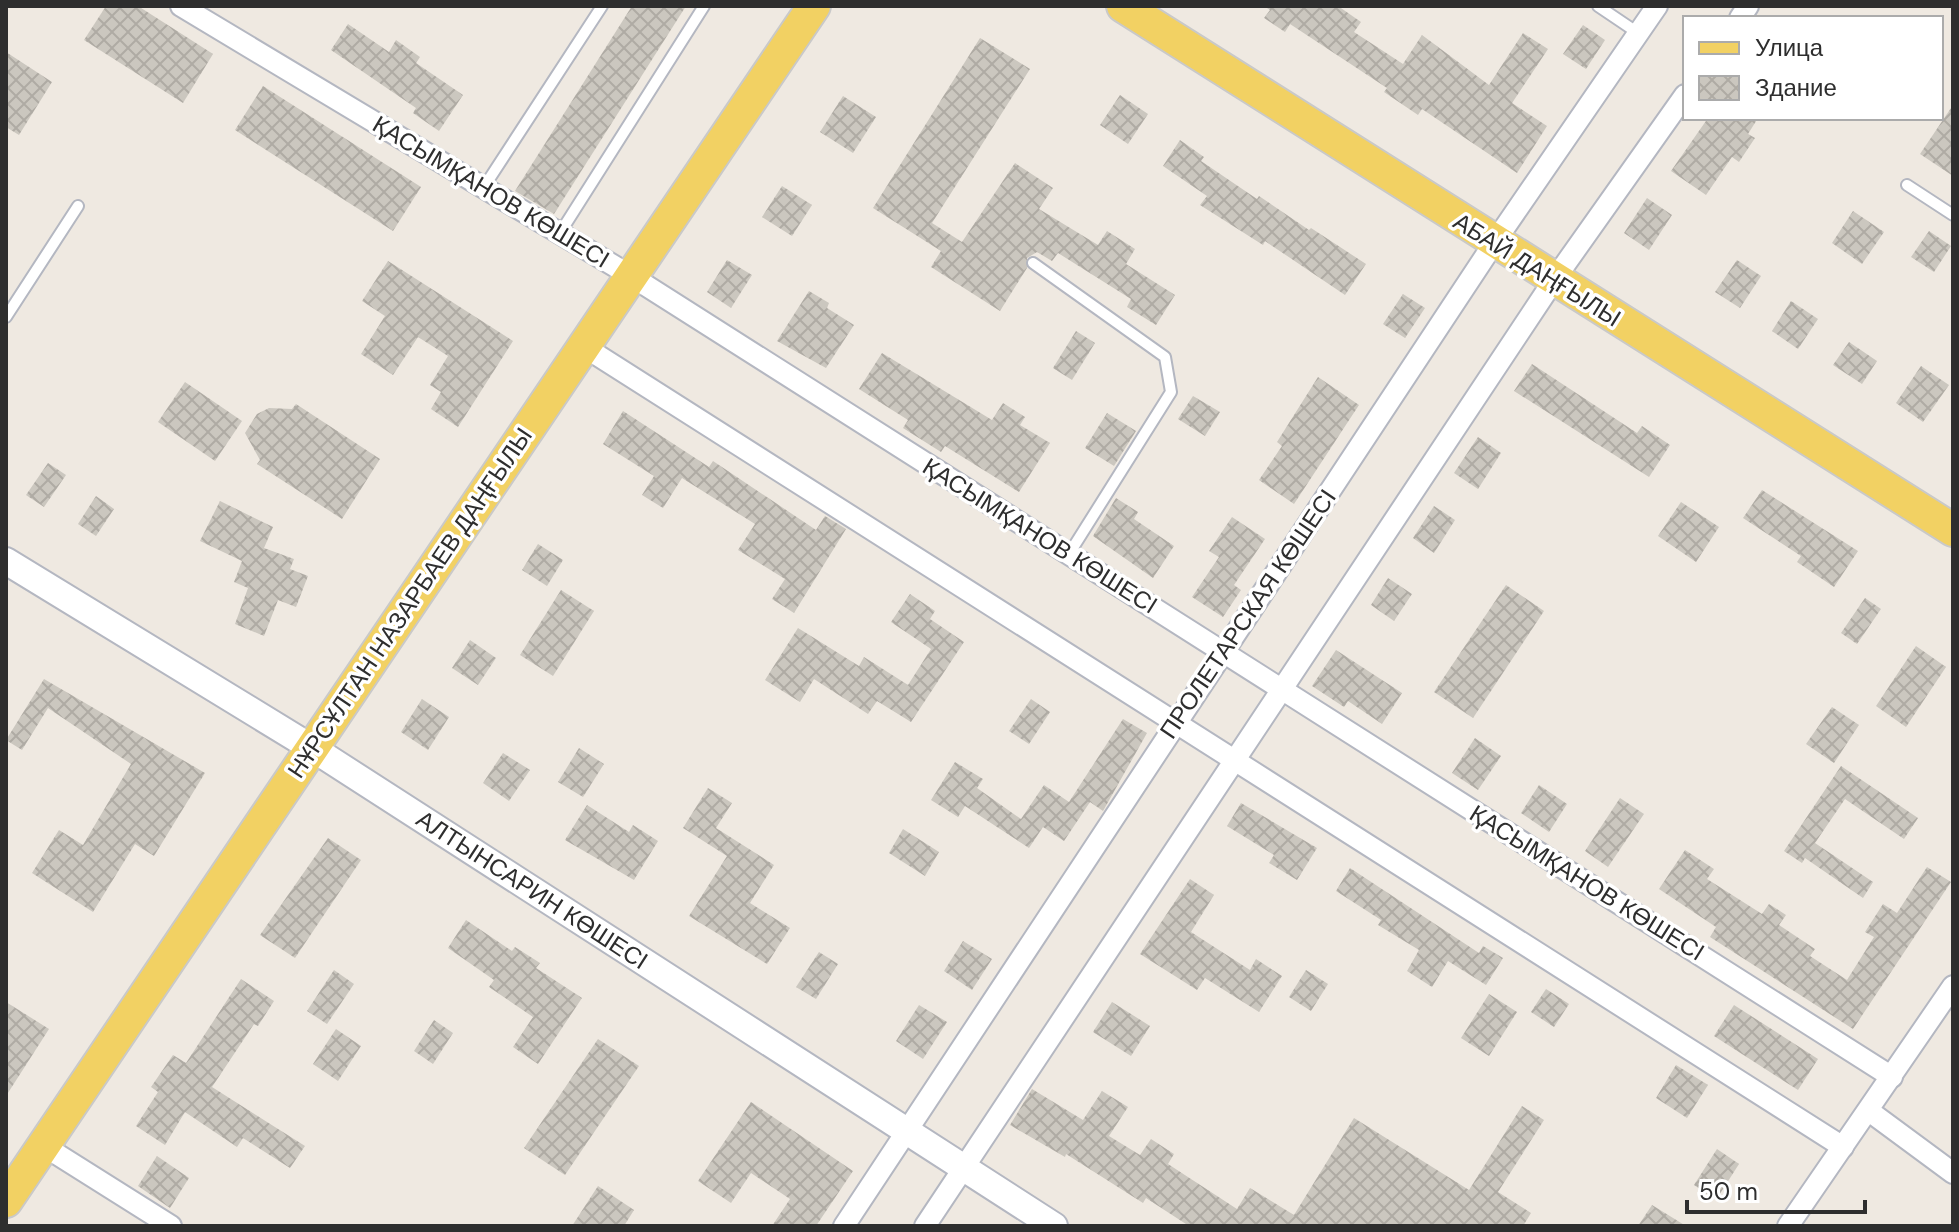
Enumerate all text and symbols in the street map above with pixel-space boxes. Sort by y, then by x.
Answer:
legend [1683,16,1943,120]
text: Улица [1755,32,1824,63]
text: Здание [1755,72,1837,103]
street label: ҚАСЫМҚАНОВ КӨШЕСІ [367,108,615,275]
street label: АБАЙ ДАҢҒЫЛЫ [1448,206,1627,334]
street label: НҰРСҰЛТАН НАЗАРБАЕВ ДАҢҒЫЛЫ [280,421,539,784]
street label: ҚАСЫМҚАНОВ КӨШЕСІ [917,451,1163,621]
street label: ПРОЛЕТАРСКАЯ КӨШЕСІ [1152,483,1343,744]
street label: ҚАСЫМҚАНОВ КӨШЕСІ [1464,798,1710,968]
street label: АЛТЫНСАРИН КӨШЕСІ [411,803,654,976]
scale bar [1687,1164,1865,1214]
text: 50 m [1699,1176,1758,1207]

